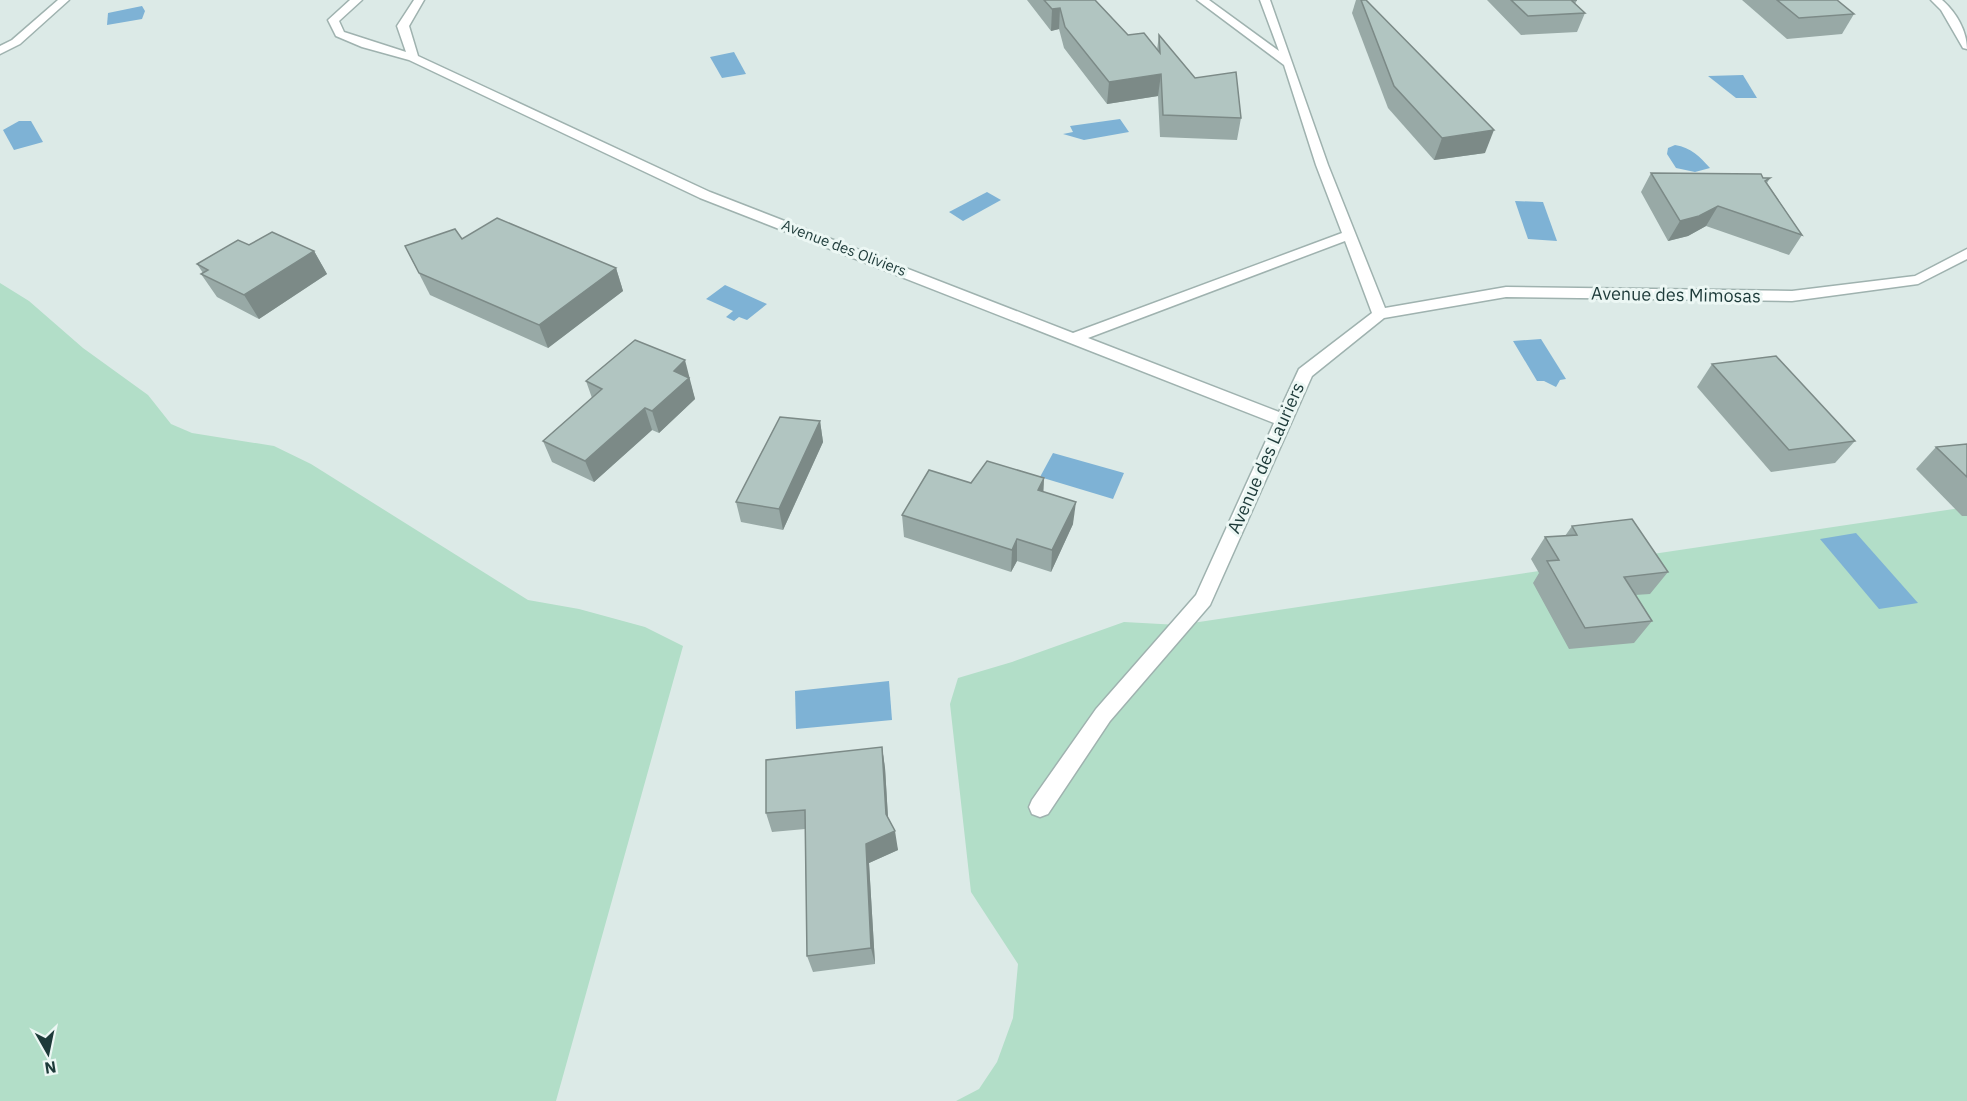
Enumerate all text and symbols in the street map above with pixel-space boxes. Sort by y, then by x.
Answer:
street label: Avenue des Oliviers [779,215,909,280]
street label: Avenue des Mimosas [1591,282,1761,307]
street label: Avenue des Lauriers [1222,379,1309,537]
north arrow [18,1023,78,1083]
text: N [43,1057,58,1079]

